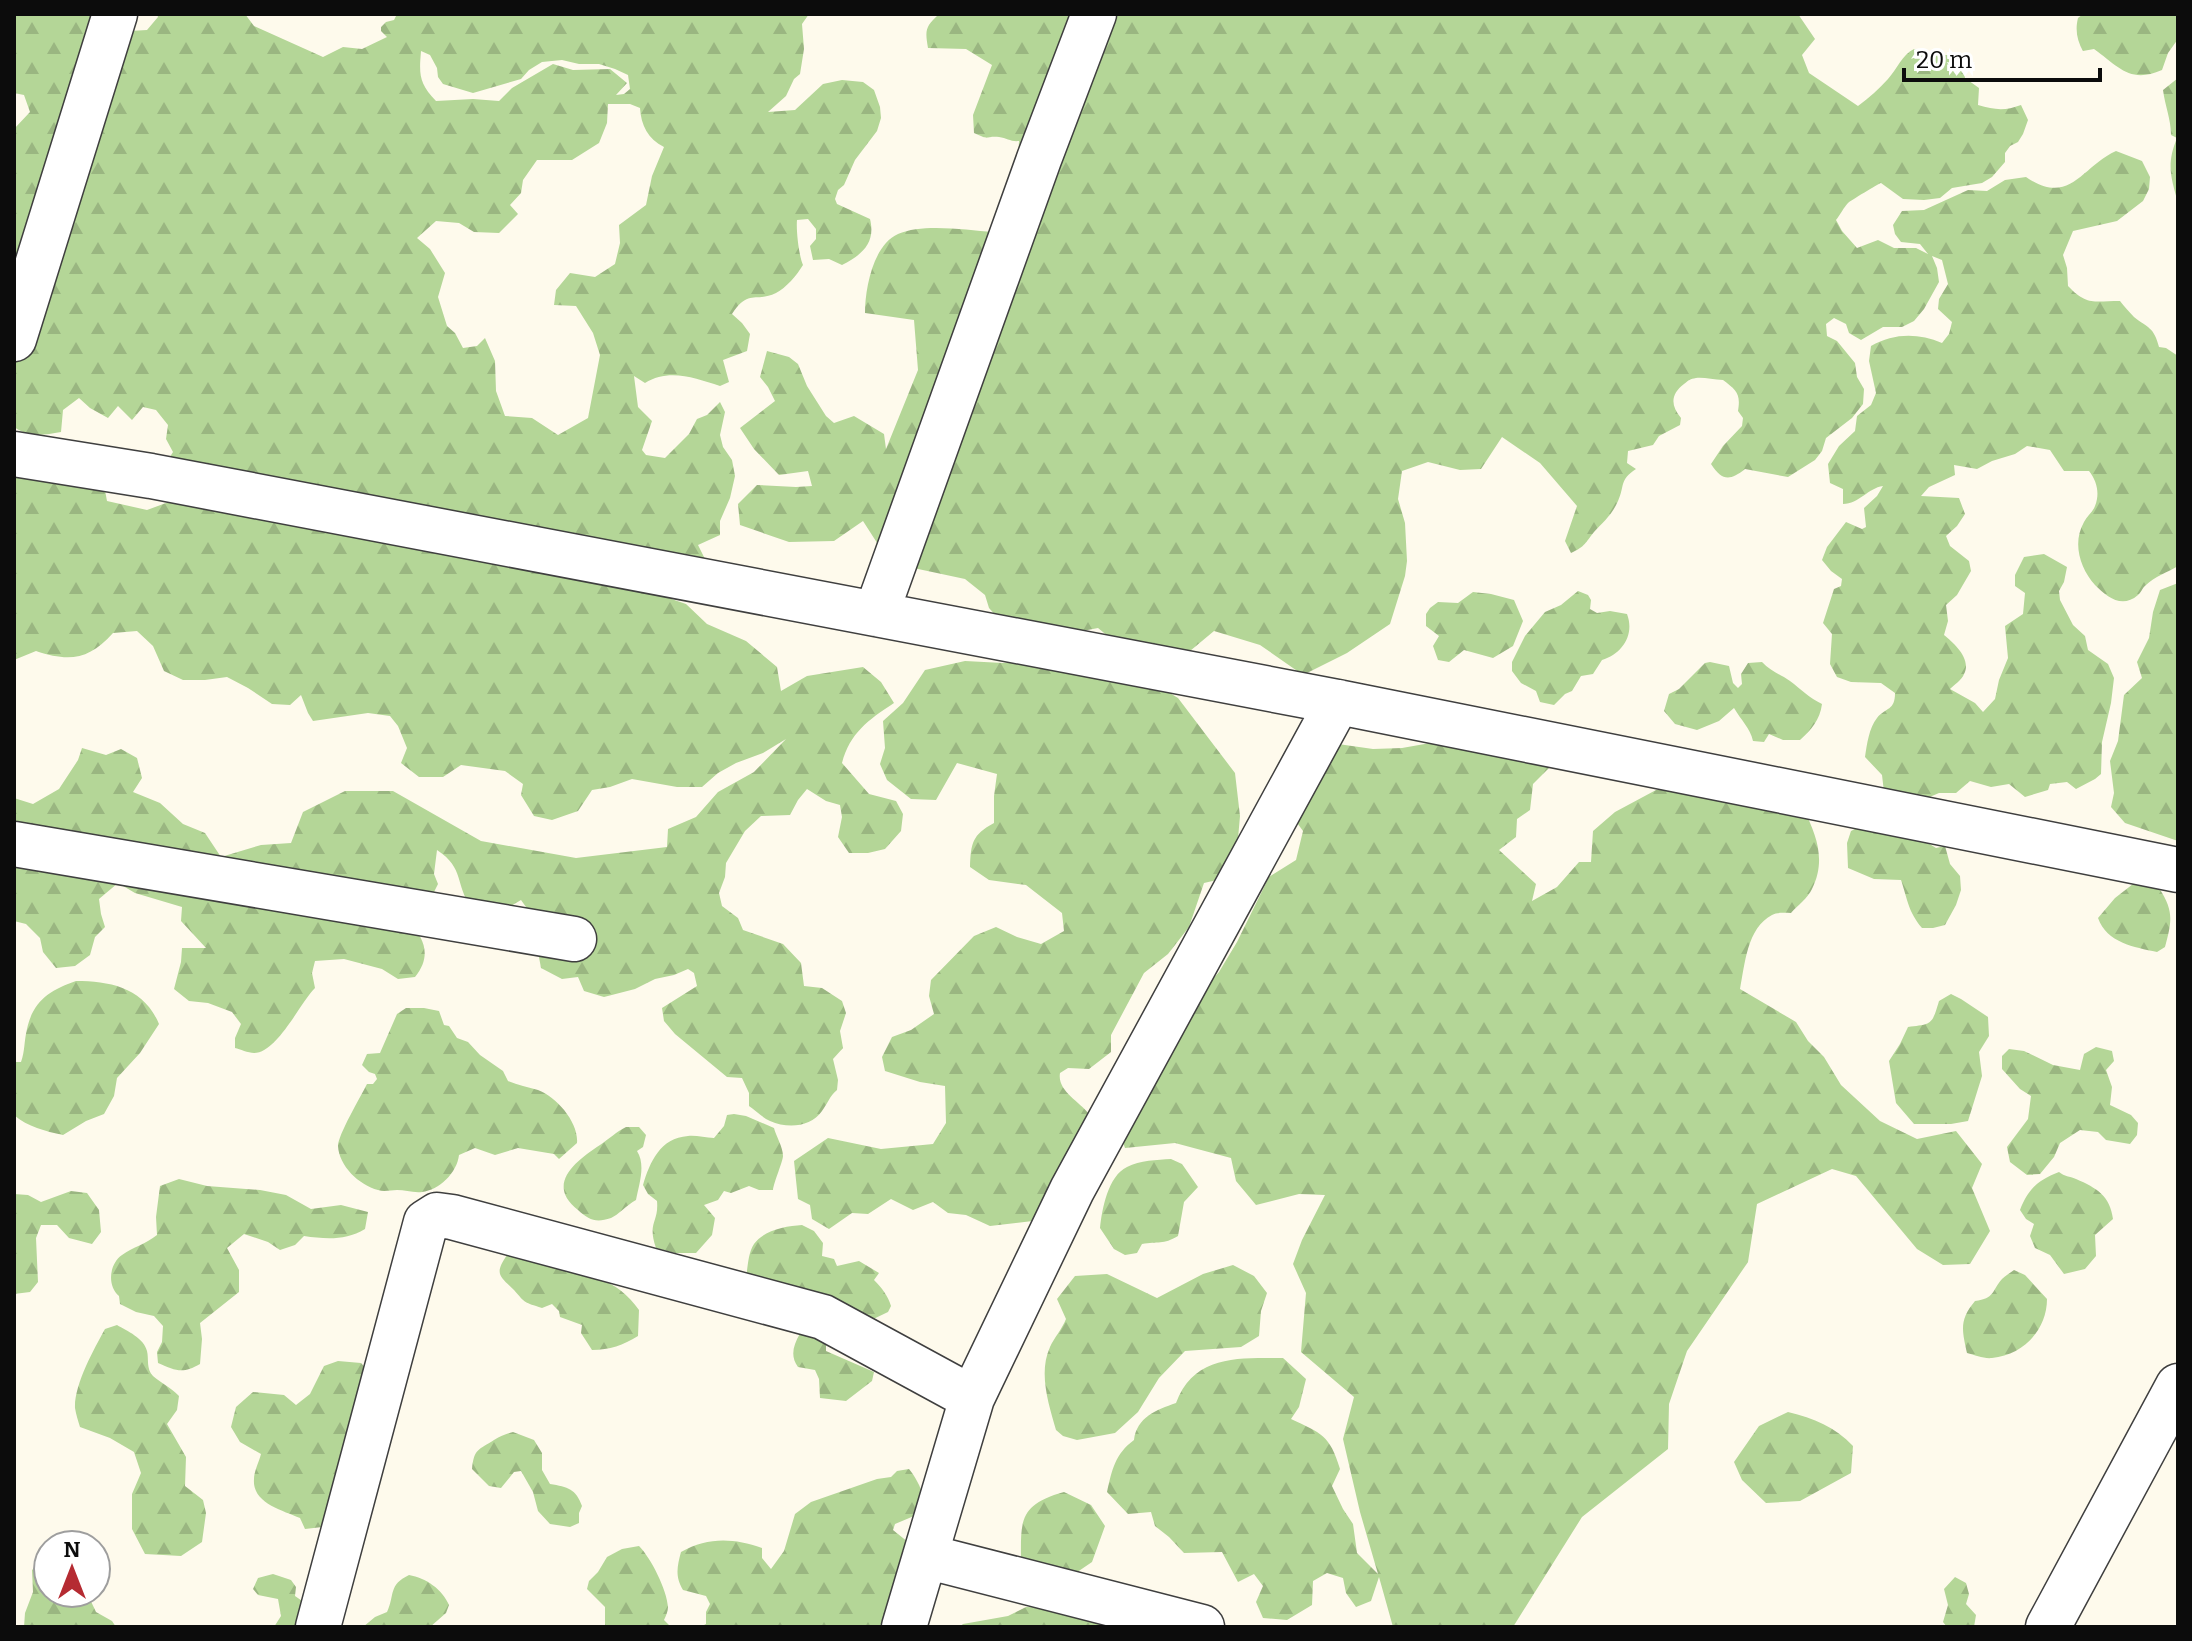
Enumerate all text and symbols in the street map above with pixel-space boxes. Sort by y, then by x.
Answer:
scale bar [1904,32,2100,82]
text: 20 m [1916,46,1972,74]
north arrow [32,1529,112,1609]
text: N [64,1536,81,1563]

